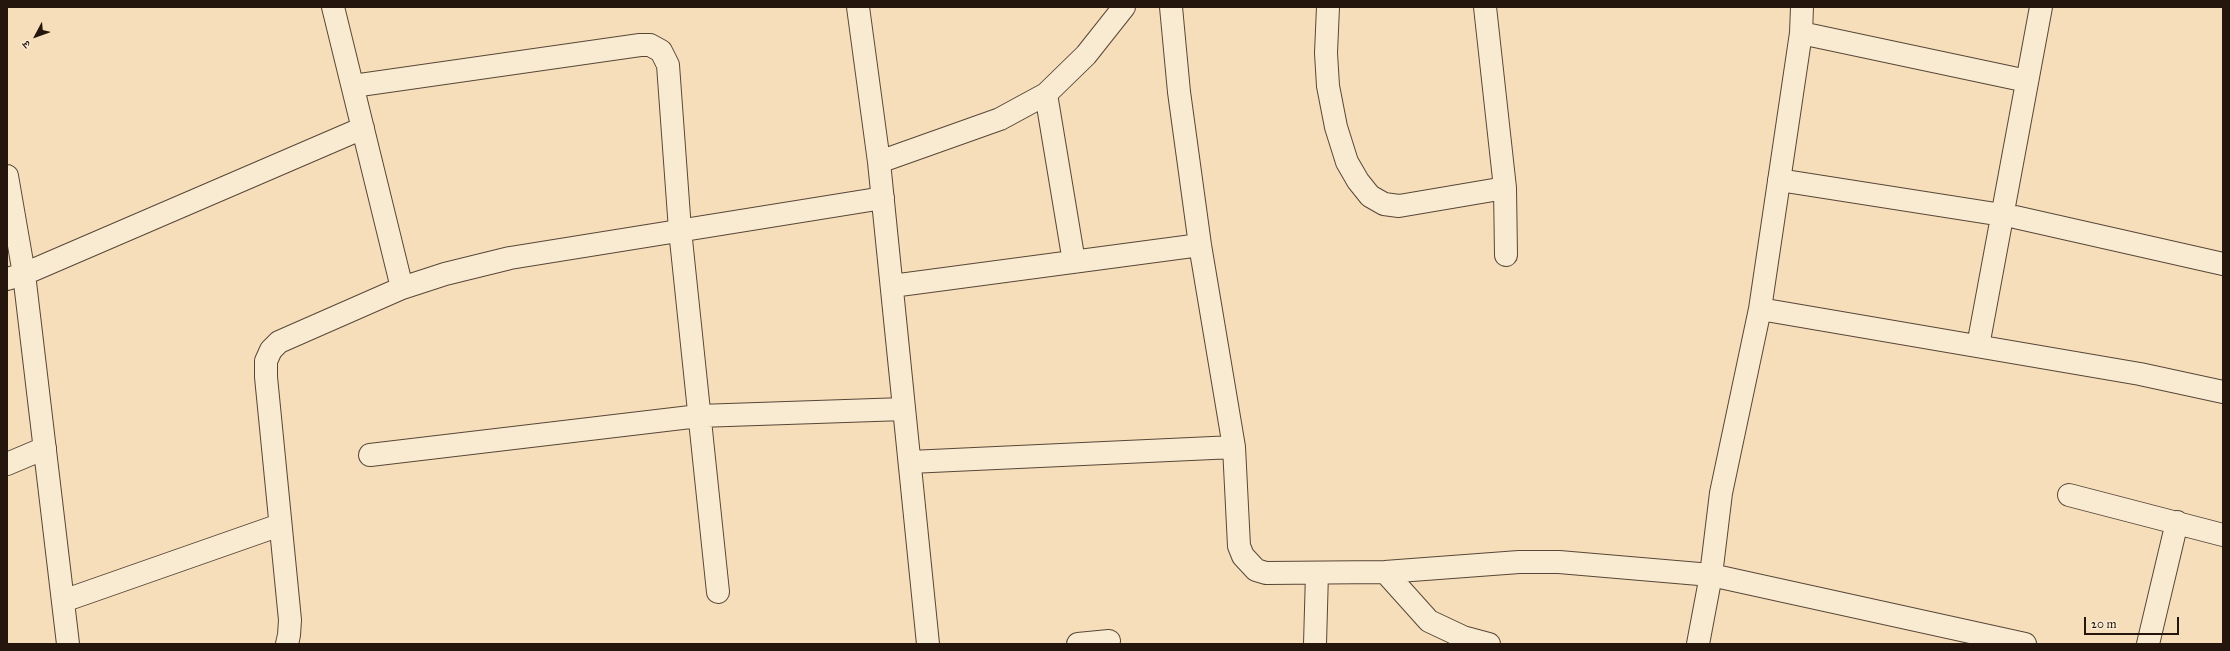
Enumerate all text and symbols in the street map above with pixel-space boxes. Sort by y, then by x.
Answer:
north arrow [16,16,56,56]
text: उ [20,38,33,51]
scale bar [2086,609,2181,635]
text: 20 m [2091,617,2117,631]

